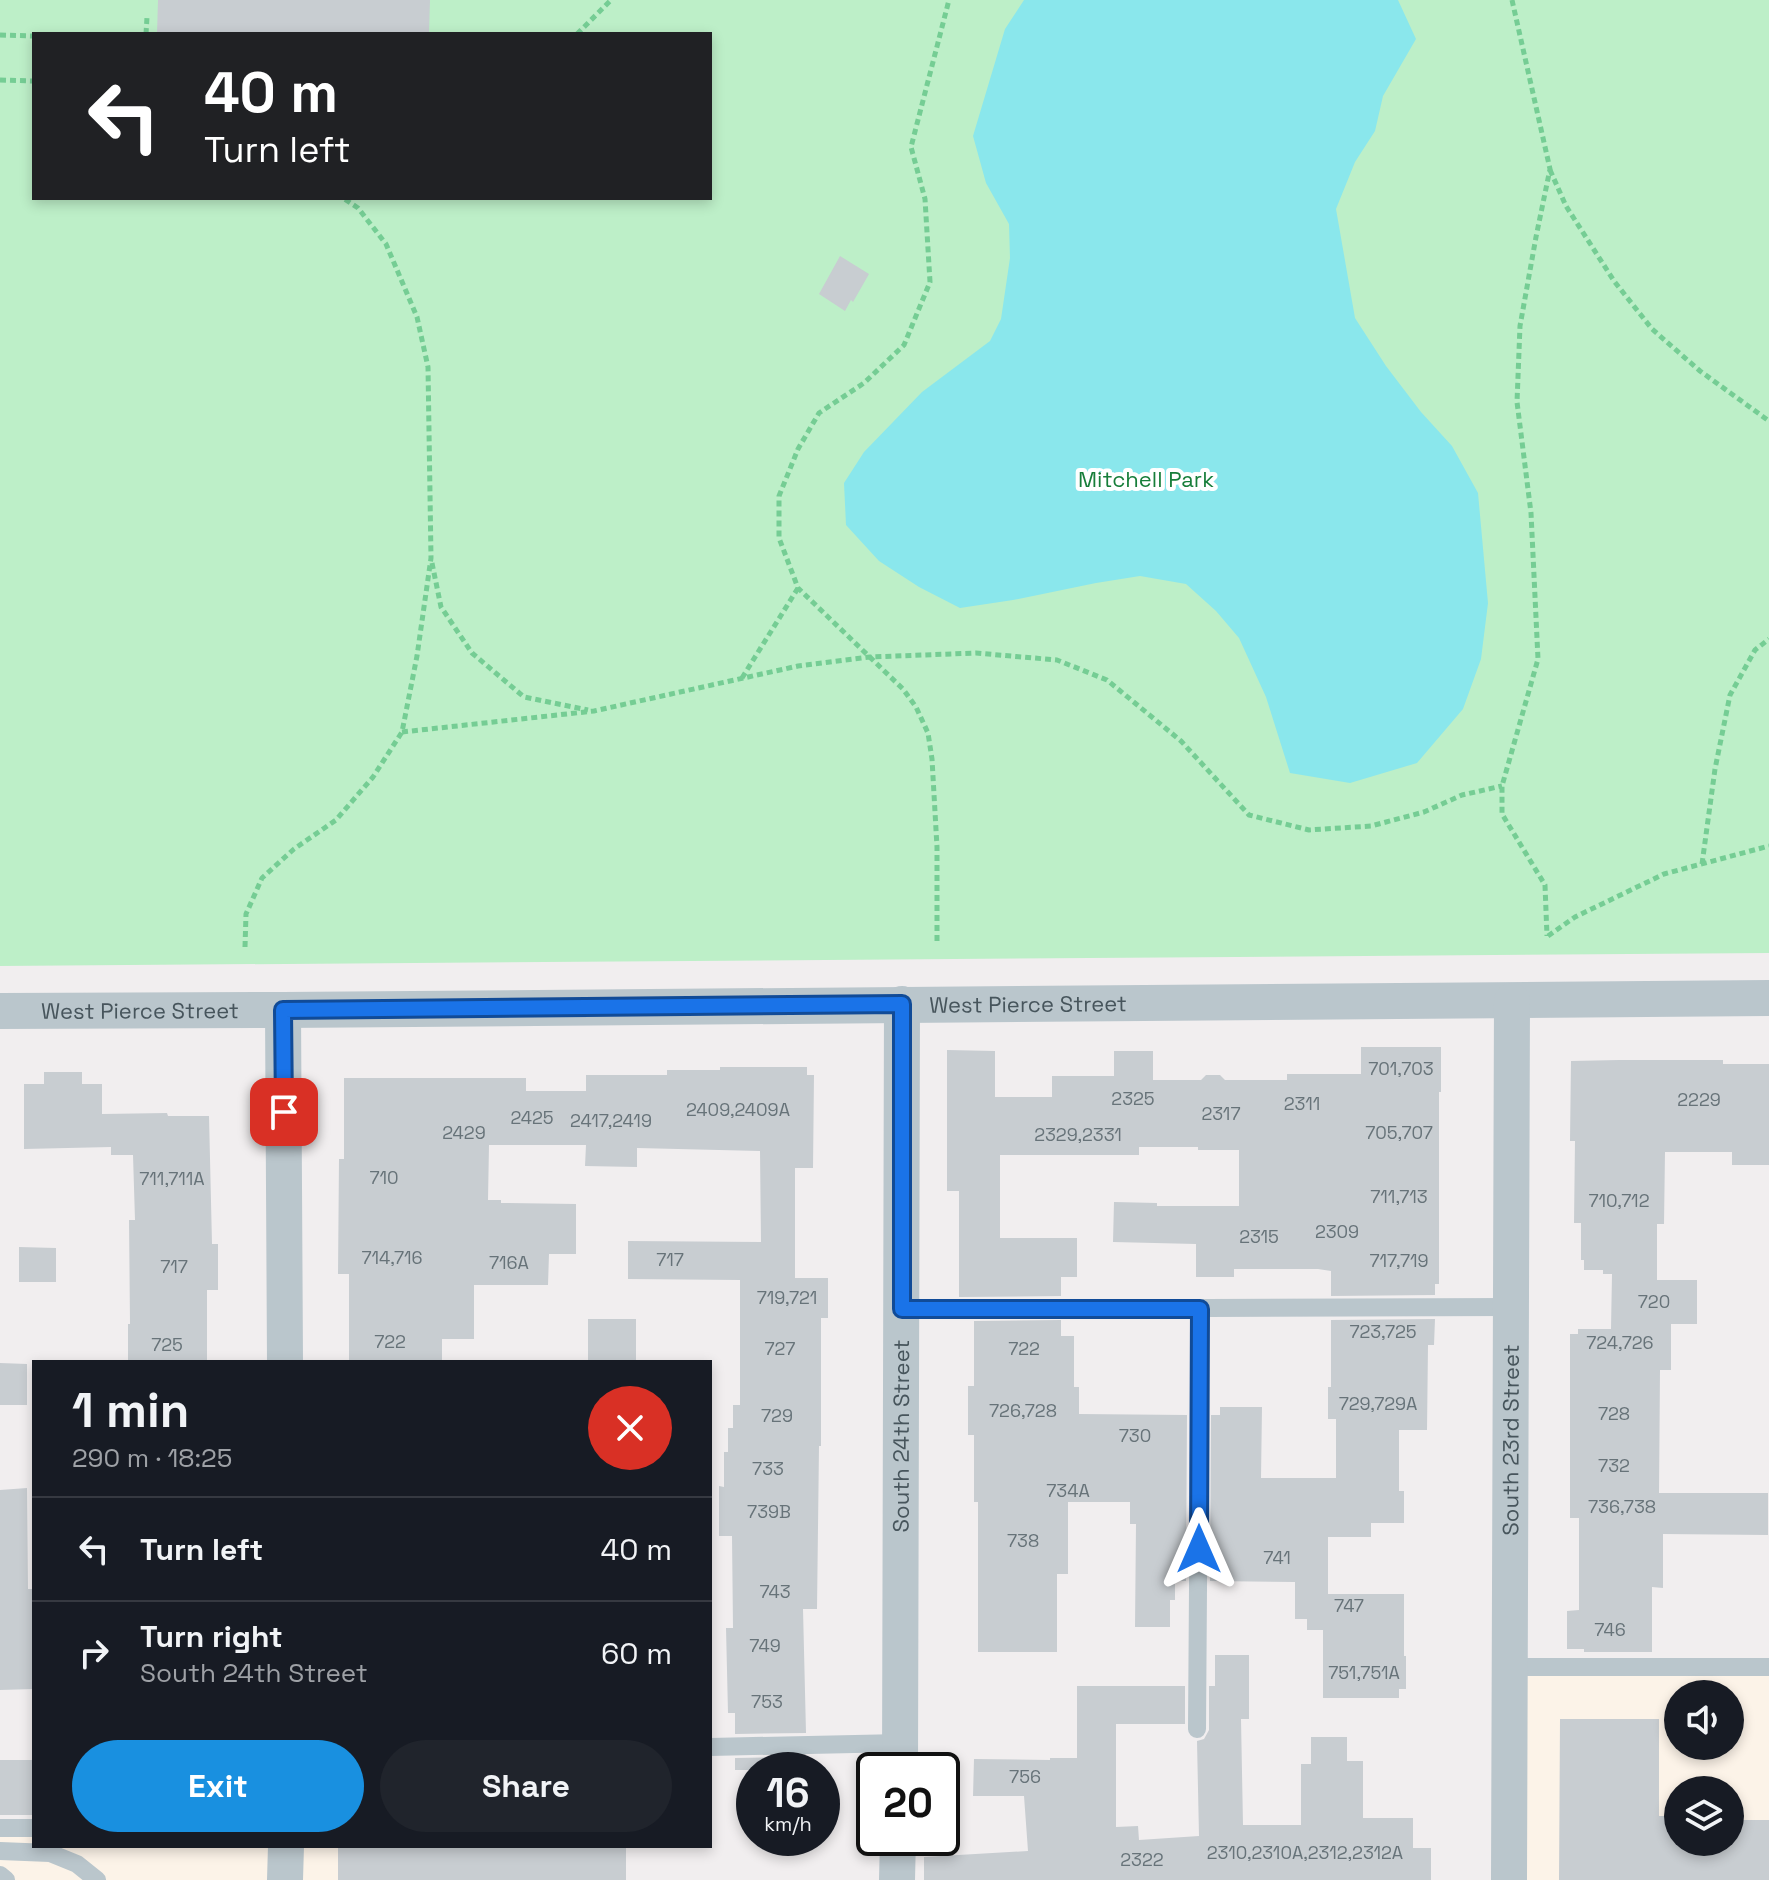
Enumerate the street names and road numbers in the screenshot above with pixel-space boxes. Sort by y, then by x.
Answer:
street label: West Pierce Street [929,989,1127,1019]
street label: West Pierce Street [41,996,239,1025]
street label: South 24th Street [887,1340,915,1532]
street label: South 23rd Street [1496,1344,1525,1536]

